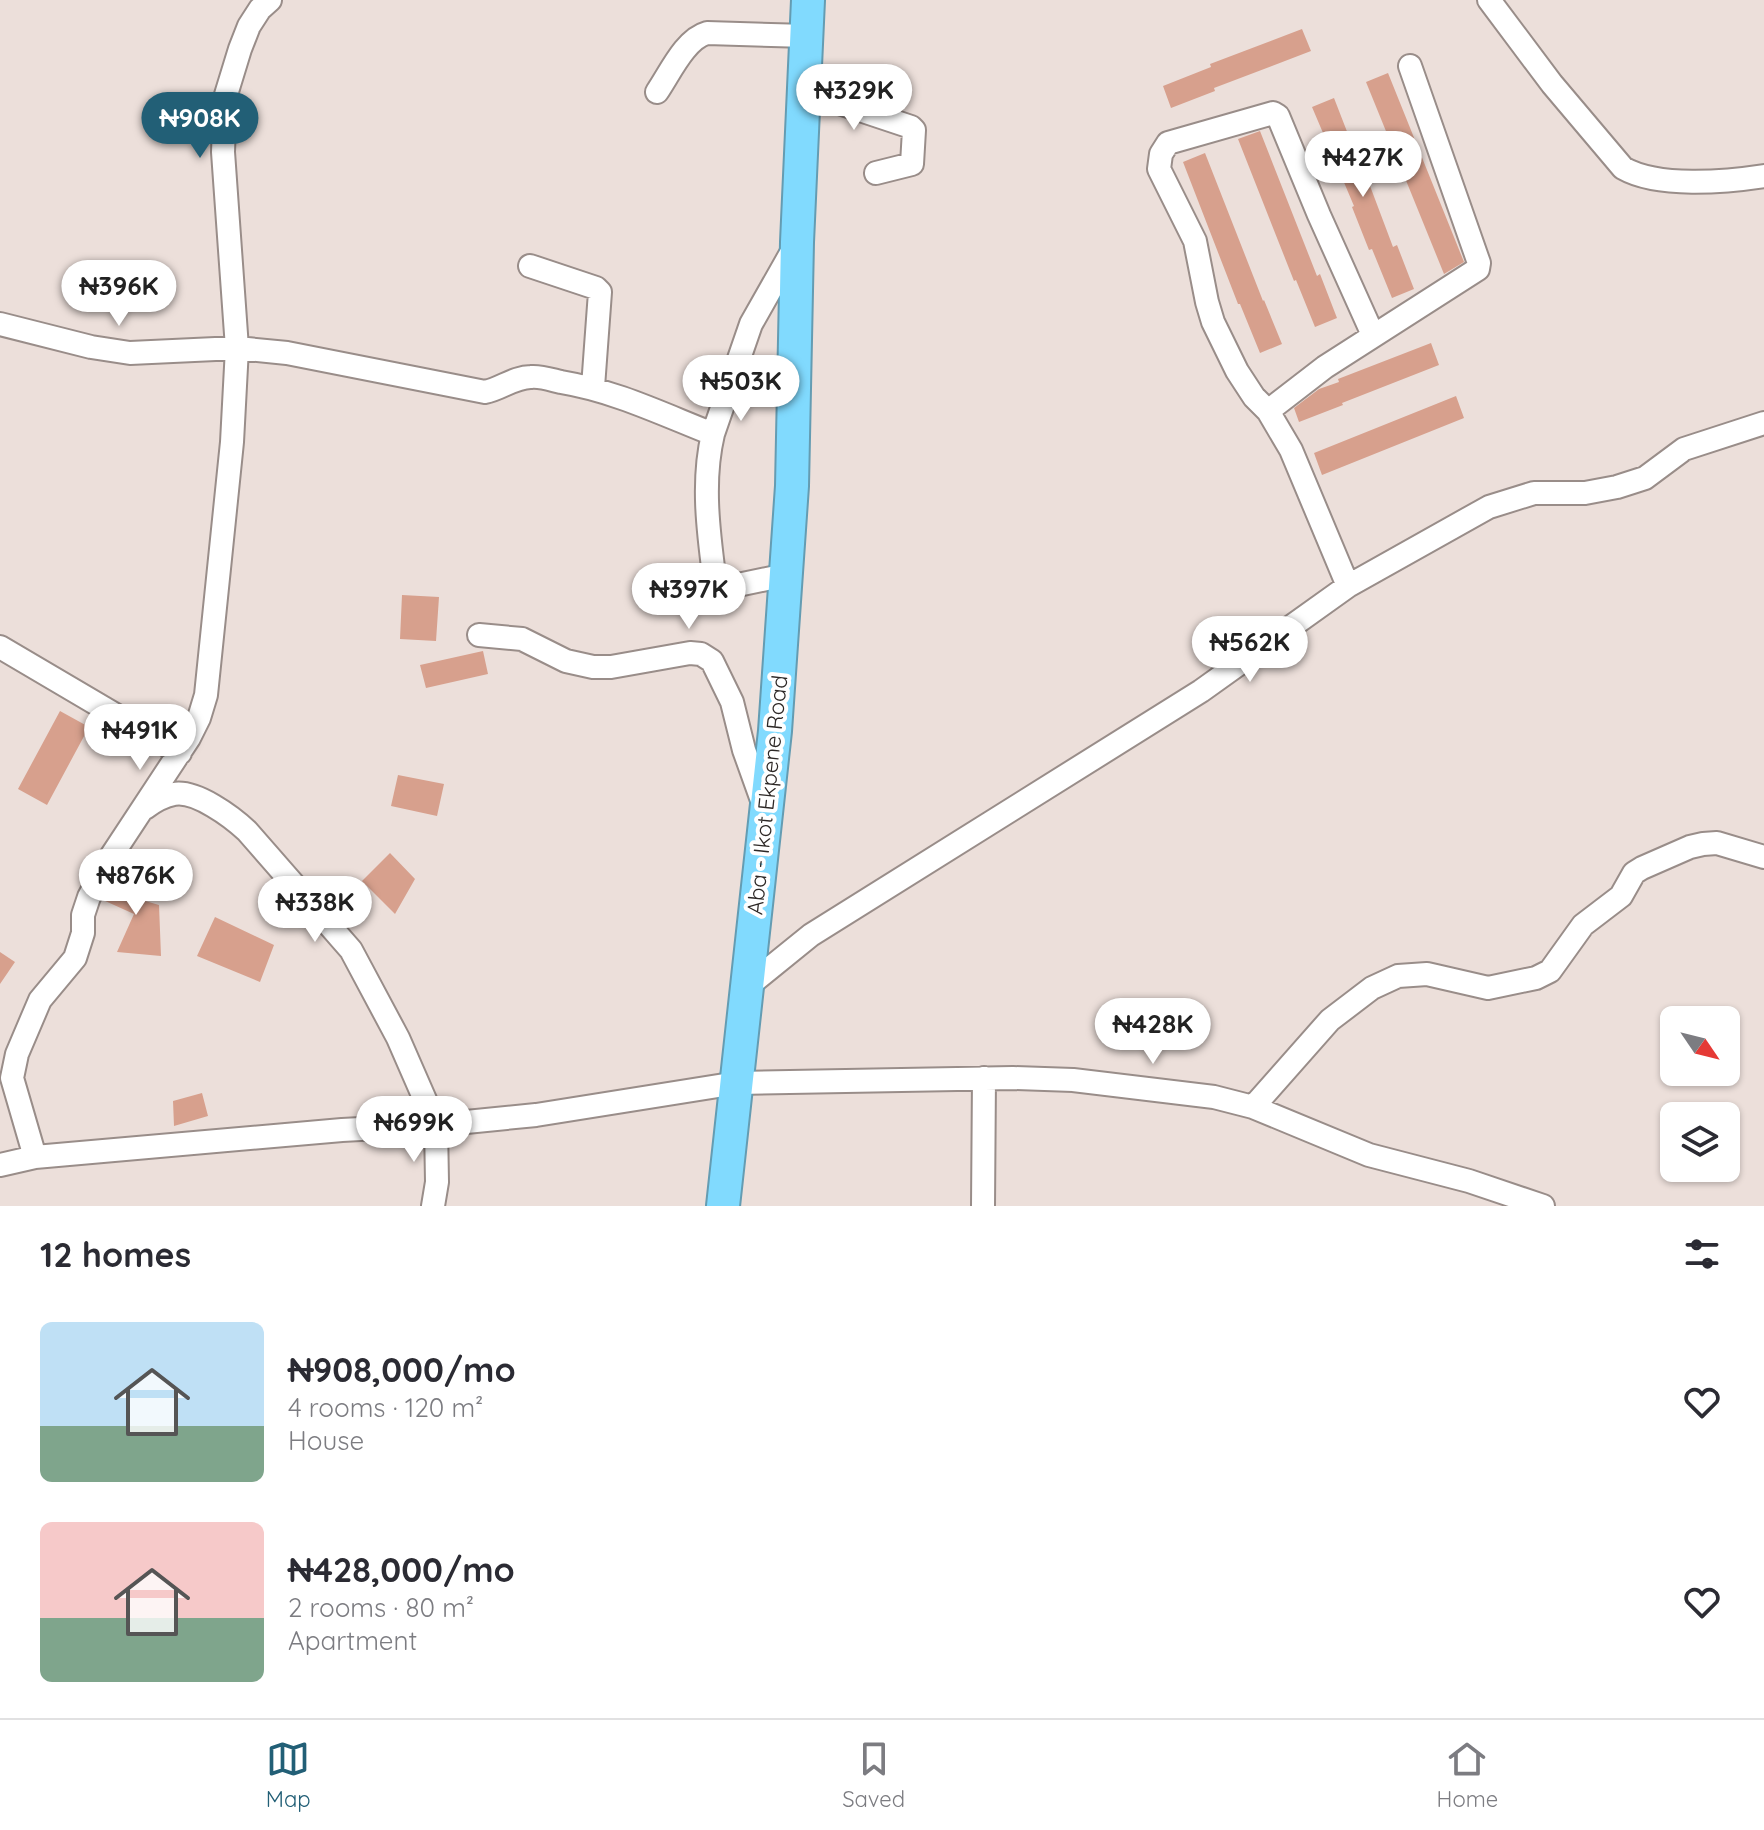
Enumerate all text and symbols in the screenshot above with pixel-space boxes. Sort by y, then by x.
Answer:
pin: ₦329K [798,64,910,132]
text: ₦329K [814,73,894,106]
pin: ₦908K [144,92,256,160]
text: ₦908K [159,101,241,134]
pin: ₦427K [1307,131,1419,199]
text: ₦427K [1323,140,1403,173]
pin: ₦396K [63,260,175,328]
text: ₦396K [79,269,159,302]
pin: ₦503K [685,355,797,423]
text: ₦503K [700,364,782,397]
pin: ₦397K [633,563,745,631]
text: ₦397K [650,572,728,605]
pin: ₦562K [1194,616,1306,684]
text: ₦562K [1210,625,1290,658]
street label: Aba - Ikot Ekpene Road [740,674,794,916]
pin: ₦491K [84,704,196,772]
text: ₦491K [102,713,178,746]
pin: ₦876K [80,849,192,917]
text: ₦876K [97,858,175,891]
pin: ₦338K [259,876,371,944]
text: ₦338K [276,885,354,918]
pin: ₦428K [1097,998,1209,1066]
north arrow [1660,1006,1740,1086]
map controls [1660,1006,1740,1182]
text: ₦428K [1113,1007,1193,1040]
pin: ₦699K [358,1096,470,1164]
button: layers [1660,1102,1740,1182]
text: ₦699K [374,1105,454,1138]
icon: filters [1680,1232,1724,1276]
text: 12 homes [40,1233,191,1276]
text: ₦908,000/mo [288,1348,516,1391]
icon: home [104,1354,200,1450]
icon: heart [1680,1380,1724,1424]
text: 4 rooms · 120 m² [288,1391,483,1424]
text: House [288,1424,364,1457]
text: ₦428,000/mo [288,1548,515,1591]
icon: home [104,1554,200,1650]
icon: heart [1680,1580,1724,1624]
text: 2 rooms · 80 m² [288,1591,474,1624]
text: Apartment [288,1624,417,1657]
tab: Map [266,1737,311,1813]
tab: Saved [842,1737,905,1813]
tab: Home [1437,1737,1498,1813]

